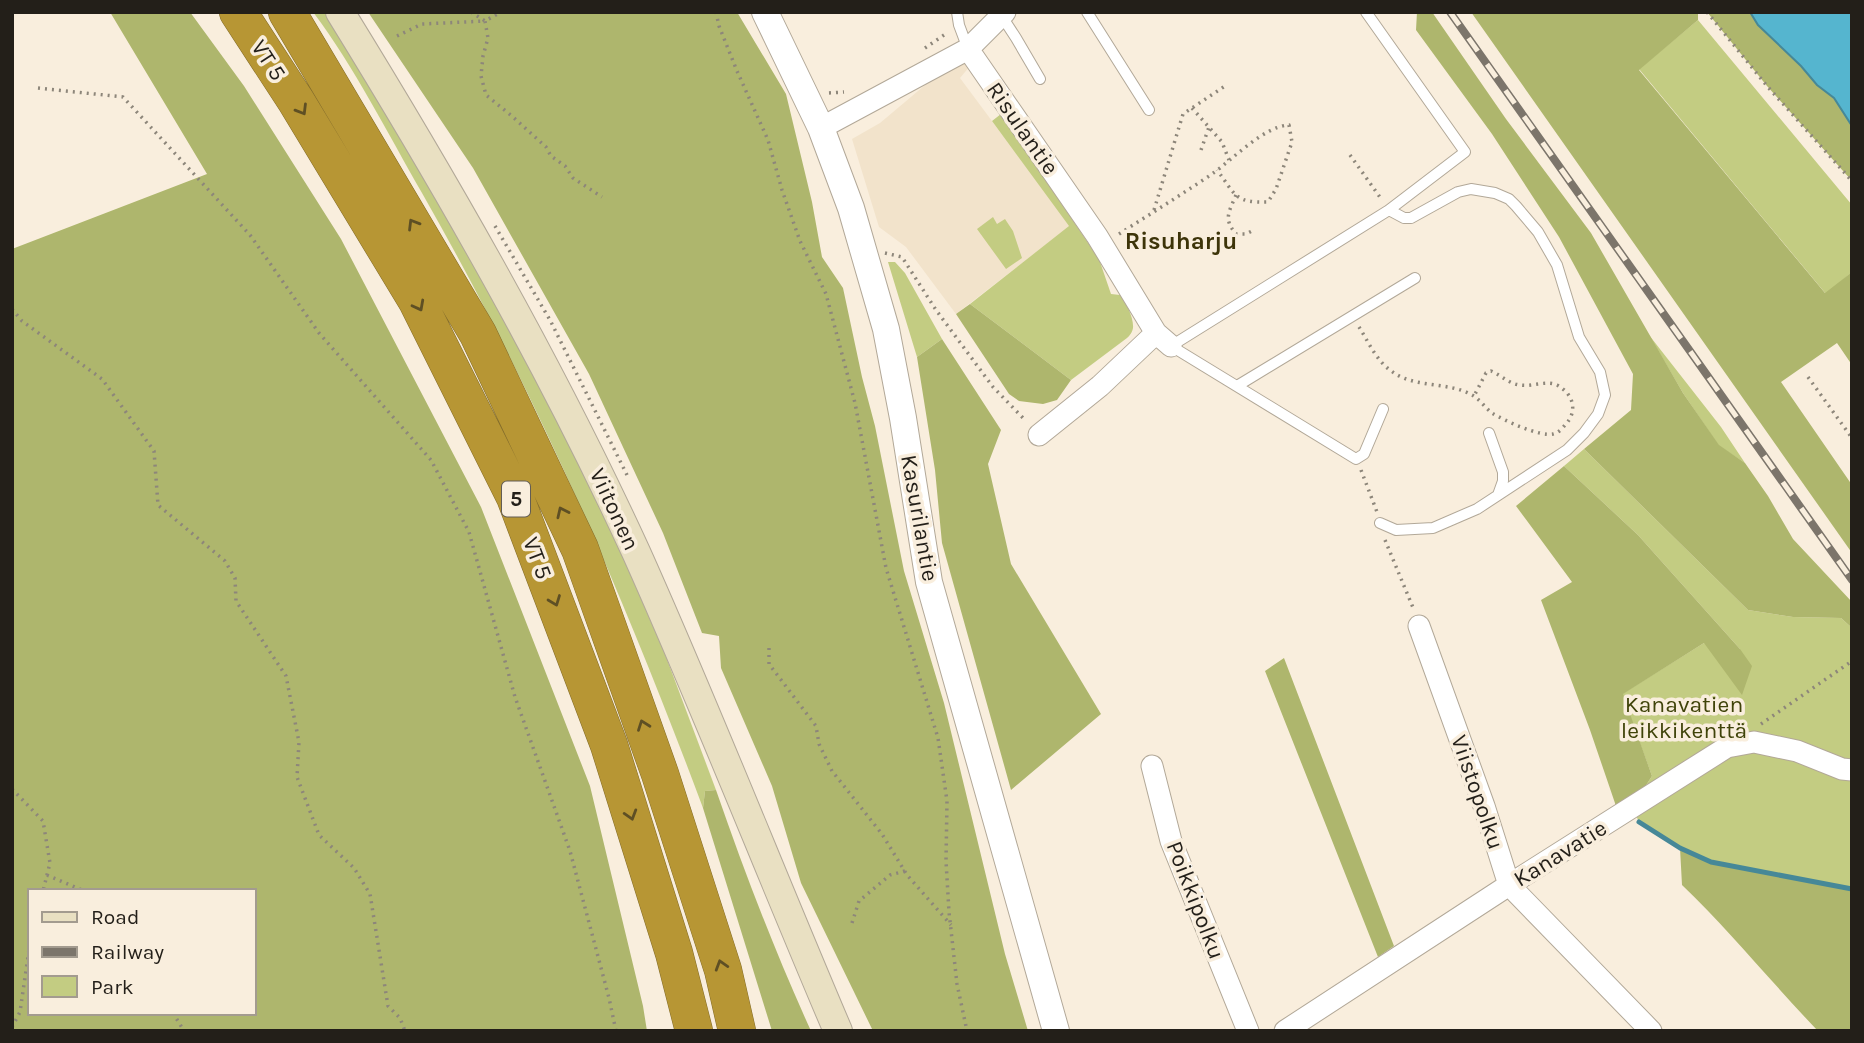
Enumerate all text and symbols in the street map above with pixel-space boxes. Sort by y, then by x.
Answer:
street label: VT 5 [246,35,292,86]
street label: Risulantie [981,77,1064,180]
one-way arrow [294,103,307,116]
one-way arrow [408,218,421,231]
district label: Risuharju [1125,227,1237,255]
one-way arrow [411,298,424,311]
street label: Kasurilantie [895,453,944,584]
street label: Viitonen [584,464,645,555]
road number: 5 [502,482,530,516]
one-way arrow [557,507,571,519]
street label: VT 5 [517,533,558,583]
one-way arrow [546,594,560,606]
park label: Kanavatien leikkikenttä [1621,691,1747,744]
one-way arrow [637,720,651,732]
street label: Viistopolku [1445,731,1510,853]
one-way arrow [623,809,637,821]
street label: Kanavatie [1509,814,1612,893]
street label: Poikkipolku [1161,837,1230,963]
legend [28,889,256,1015]
text: Road [91,905,139,929]
text: Railway [91,940,164,964]
one-way arrow [714,959,729,971]
text: Park [91,975,134,999]

